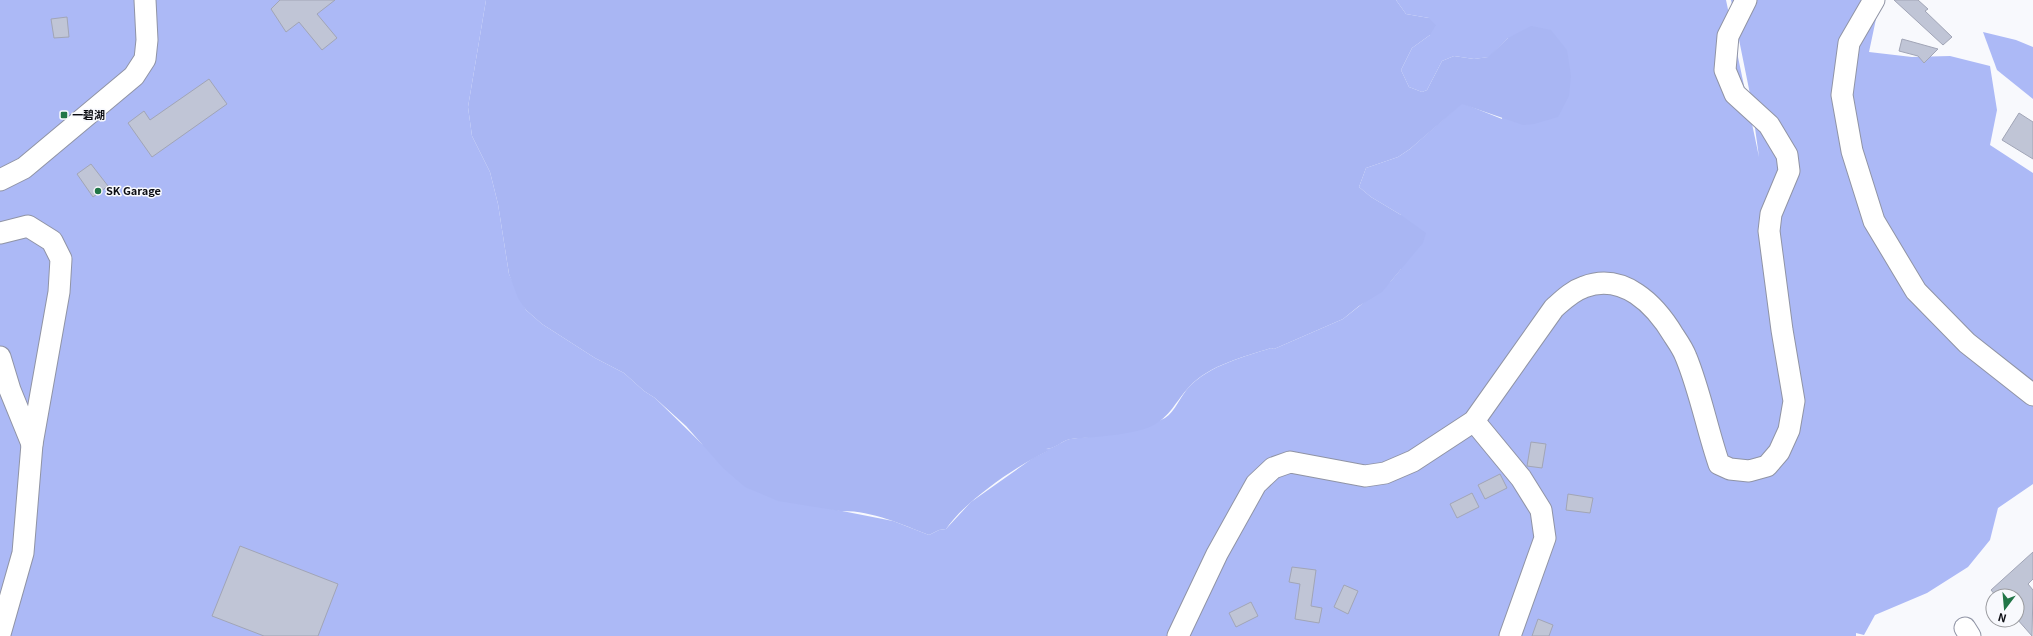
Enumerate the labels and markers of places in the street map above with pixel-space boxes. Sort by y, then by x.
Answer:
place label: 一碧湖 [72,106,105,122]
marker: 一碧湖 [59,110,69,120]
place label: SK Garage [106,182,161,198]
marker: SK Garage [93,186,103,196]

